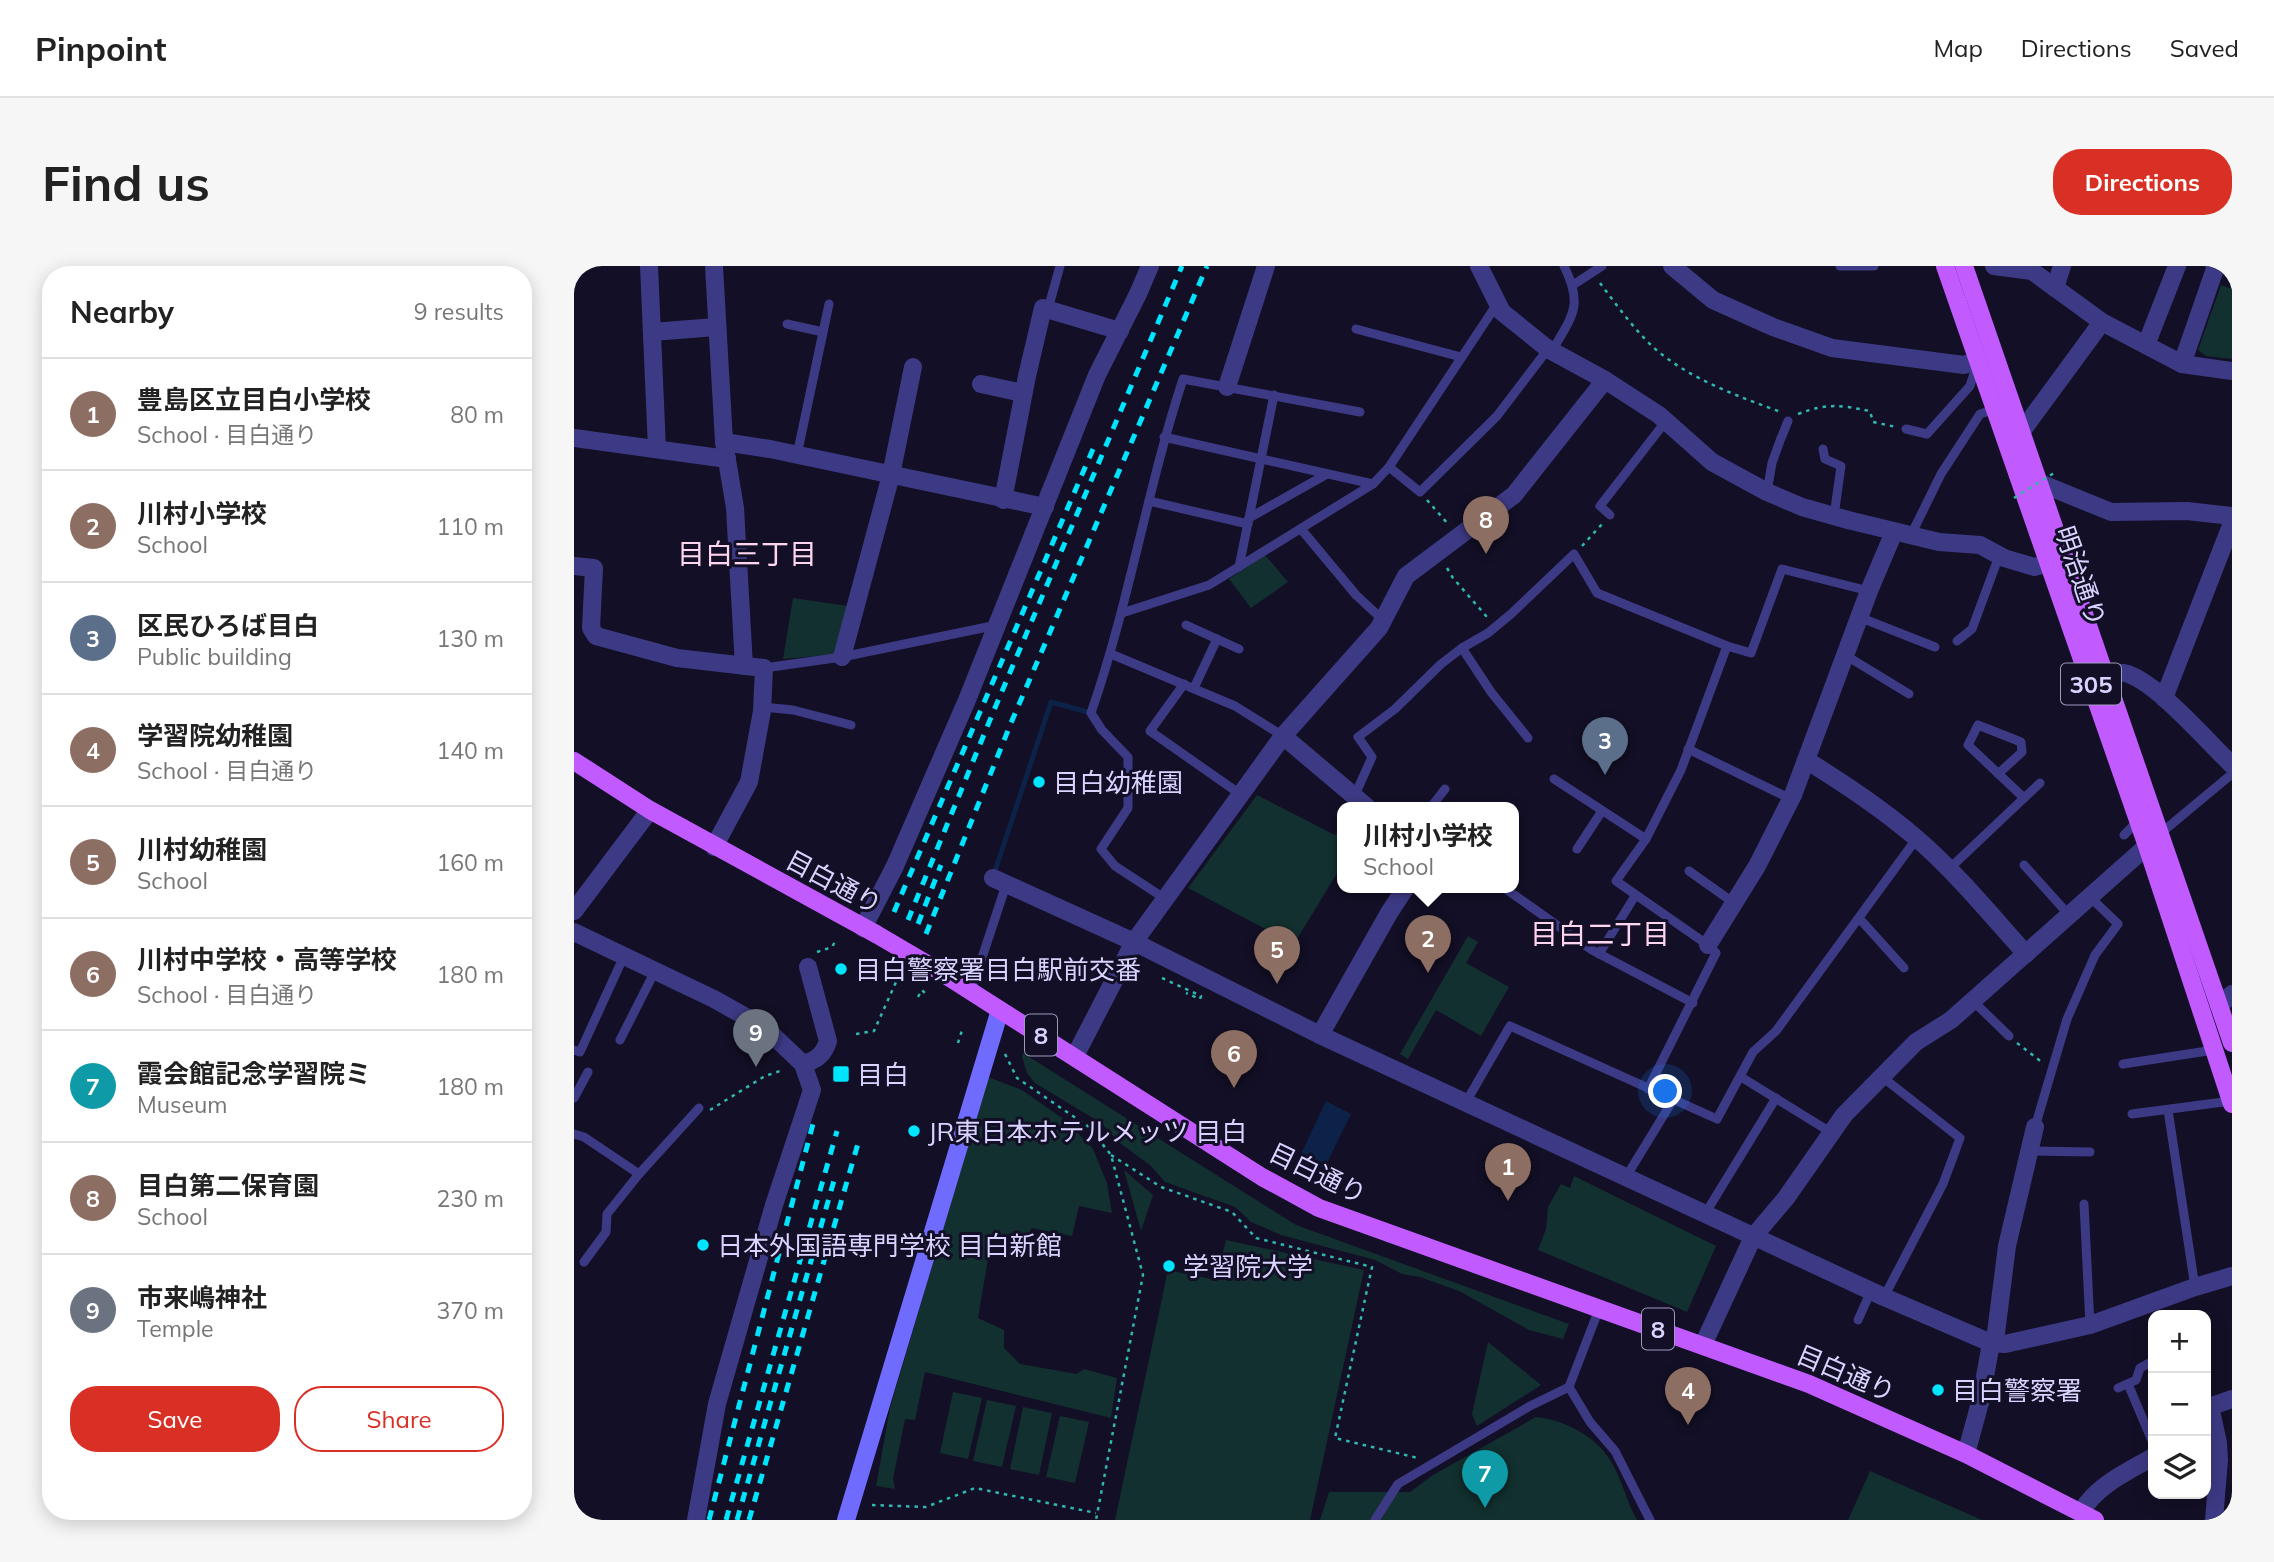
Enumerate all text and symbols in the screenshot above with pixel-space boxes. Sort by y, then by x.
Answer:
text: Pinpoint [35,28,167,69]
text: Map [1933,33,1983,63]
text: Directions [2021,33,2132,63]
text: Saved [2170,33,2239,63]
button: Directions [2053,149,2232,215]
text: Find us [42,152,210,213]
text: Nearby [70,293,174,331]
text: 9 results [414,297,504,326]
text: 豊島区立目白小学校 [137,383,371,416]
text: 1 [86,400,100,429]
text: 80 m [450,400,504,429]
text: School · 目白通り [137,420,317,449]
pin: 8 [1463,496,1509,554]
text: 川村小学校 [137,497,267,530]
text: 2 [86,512,100,541]
text: 110 m [436,512,504,541]
street label: 明治通り [2048,521,2114,631]
text: School [137,530,208,559]
district label: 目白三丁目 [677,536,817,571]
text: 区民ひろば目白 [137,609,319,642]
text: 3 [86,624,100,653]
text: 130 m [436,624,504,653]
text: Public building [137,642,292,671]
road number: 305 [2061,664,2121,704]
pin: 3 [1582,717,1628,775]
text: 学習院幼稚園 [137,719,293,752]
text: 4 [86,736,100,765]
text: 140 m [436,736,504,765]
text: School · 目白通り [137,756,317,785]
place label: 目白幼稚園 [1053,766,1183,799]
marker: 目白幼稚園 [1031,774,1047,790]
popup [1337,802,1519,893]
text: 川村小学校 [1363,819,1493,852]
text: 川村幼稚園 [137,833,267,866]
street label: 目白通り [780,843,888,921]
text: 5 [86,848,100,877]
text: 160 m [436,848,504,877]
text: School [1363,852,1434,881]
text: School [137,866,208,895]
pin: 2 [1405,915,1451,973]
district label: 目白二丁目 [1530,916,1670,951]
pin: 5 [1254,926,1300,984]
text: 川村中学校・高等学校 [137,943,397,976]
place label: 目白警察署目白駅前交番 [855,953,1141,986]
text: 6 [86,960,100,989]
text: 180 m [436,960,504,989]
marker: 目白警察署目白駅前交番 [833,961,849,977]
text: School · 目白通り [137,980,317,1009]
pin: 9 [733,1009,779,1067]
road number: 8 [1025,1014,1057,1056]
pin: 6 [1211,1030,1257,1088]
text: 霞会館記念学習院ミ [137,1057,371,1090]
place label: 目白 [857,1058,909,1091]
marker: 目白 [831,1064,851,1084]
text: 7 [86,1072,100,1101]
text: 180 m [436,1072,504,1101]
your location [1648,1074,1682,1108]
text: Museum [137,1090,227,1119]
place label: JR東日本ホテルメッツ 目白 [928,1115,1247,1148]
marker: JR東日本ホテルメッツ 目白 [906,1123,922,1139]
street label: 目白通り [1264,1135,1372,1211]
pin: 1 [1485,1143,1531,1201]
text: 目白第二保育園 [137,1169,319,1202]
text: 8 [86,1184,100,1213]
text: 230 m [436,1184,504,1213]
text: School [137,1202,208,1231]
place label: 日本外国語専門学校 目白新館 [717,1229,1062,1262]
marker: 日本外国語専門学校 目白新館 [695,1237,711,1253]
place label: 学習院大学 [1183,1250,1313,1283]
marker: 学習院大学 [1161,1258,1177,1274]
text: 市来嶋神社 [137,1281,267,1314]
text: 9 [86,1296,100,1325]
text: 370 m [436,1296,504,1325]
road number: 8 [1642,1308,1674,1350]
map controls [2148,1310,2211,1499]
button: + [2148,1310,2211,1373]
text: Temple [137,1314,214,1343]
street label: 目白通り [1792,1337,1900,1409]
pin: 4 [1665,1367,1711,1425]
button: − [2148,1373,2211,1436]
place label: 目白警察署 [1952,1374,2082,1407]
marker: 目白警察署 [1930,1382,1946,1398]
button: Save [70,1386,280,1452]
button: Share [294,1386,504,1452]
button: layers [2148,1436,2211,1499]
pin: 7 [1462,1450,1508,1508]

